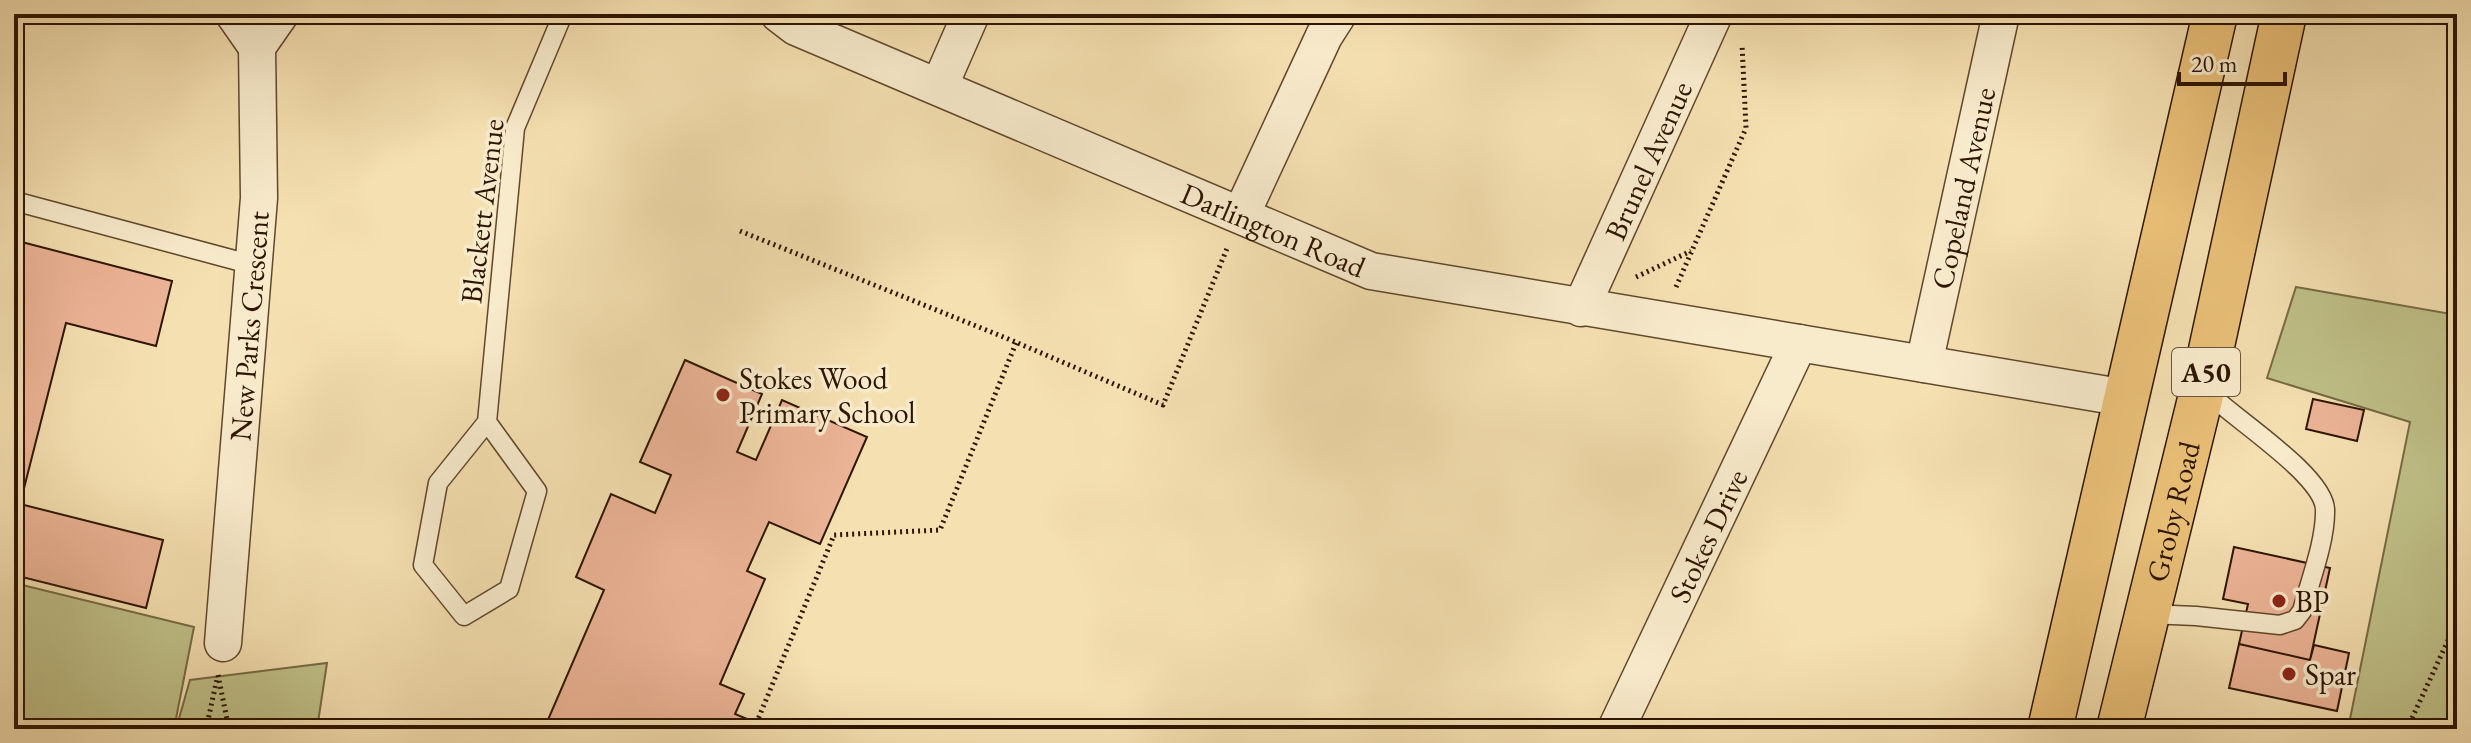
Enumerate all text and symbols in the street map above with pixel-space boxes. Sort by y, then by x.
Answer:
scale bar [2179,36,2285,86]
text: 20 m [2191,48,2238,79]
street label: Brunel Avenue [1595,75,1701,246]
street label: Copeland Avenue [1922,84,2004,293]
street label: Blackett Avenue [451,116,513,306]
street label: Darlington Road [1175,173,1372,286]
street label: New Parks Crescent [220,209,277,442]
road number: A50 [2172,348,2240,396]
place label: Stokes Wood Primary School [739,359,915,432]
marker: Stokes Wood Primary School [714,386,732,404]
street label: Groby Road [2136,436,2209,586]
street label: Stokes Drive [1659,463,1756,609]
place label: BP [2295,582,2329,621]
marker: BP [2270,592,2288,610]
place label: Spar [2305,655,2356,694]
marker: Spar [2280,665,2298,683]

